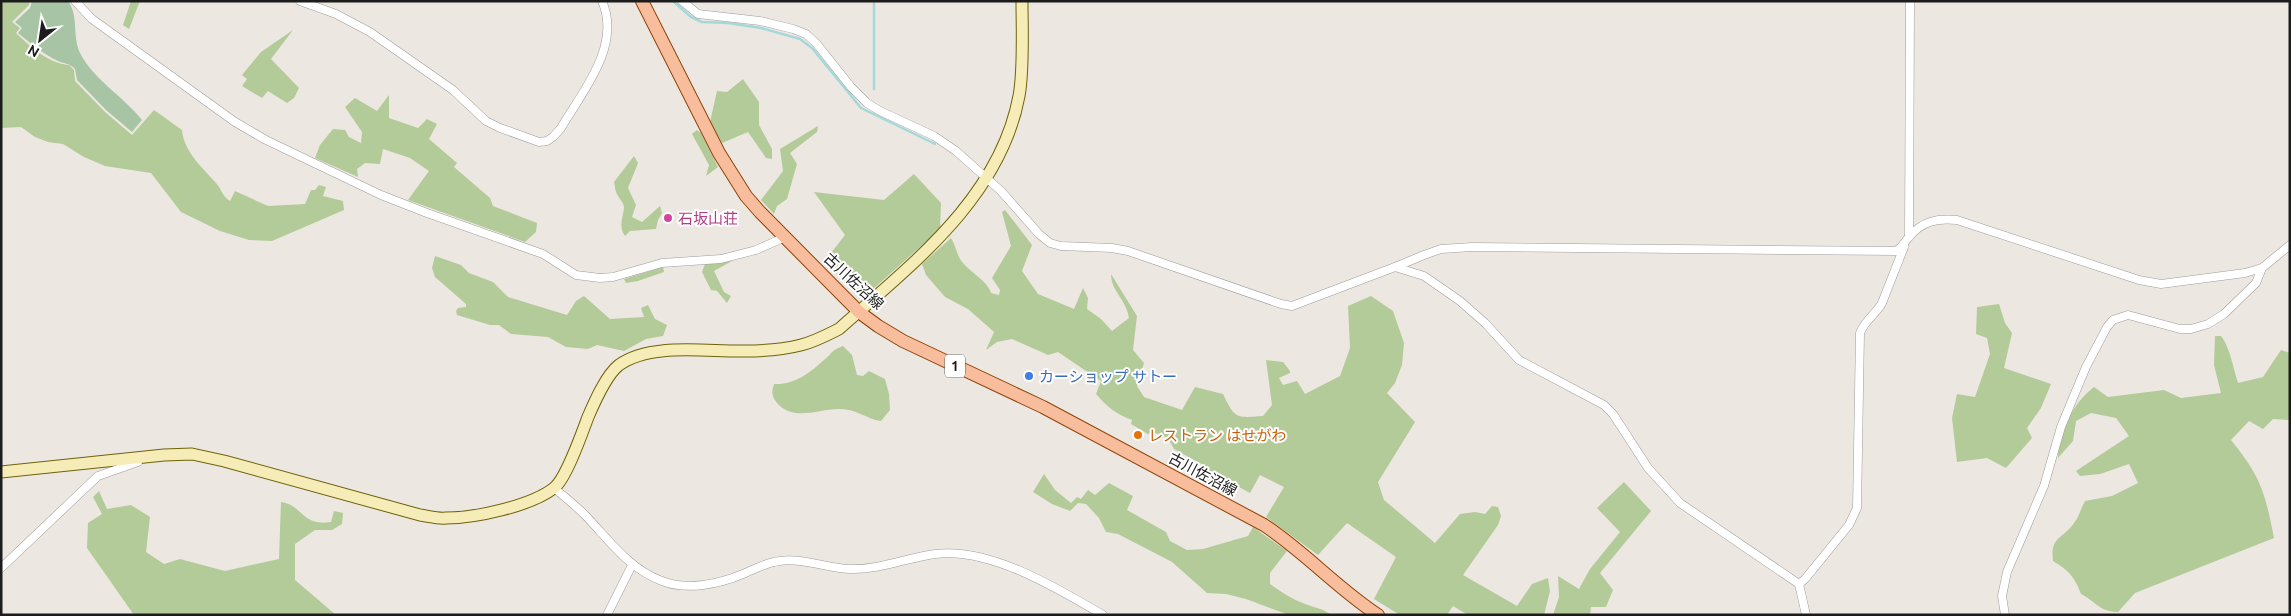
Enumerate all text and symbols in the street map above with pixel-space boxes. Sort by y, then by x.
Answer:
north arrow [15,15,65,65]
text: N [25,42,42,61]
place label: 石坂山荘 [678,210,738,227]
marker: 石坂山荘 [662,212,674,224]
street label: 古川佐沼線 [821,249,887,313]
road number: 1 [945,354,965,378]
place label: カーショップ サトー [1039,368,1177,385]
marker: カーショップ サトー [1023,370,1035,382]
place label: レストラン はせがわ [1148,427,1286,444]
marker: レストラン はせがわ [1132,429,1144,441]
street label: 古川佐沼線 [1166,449,1240,499]

